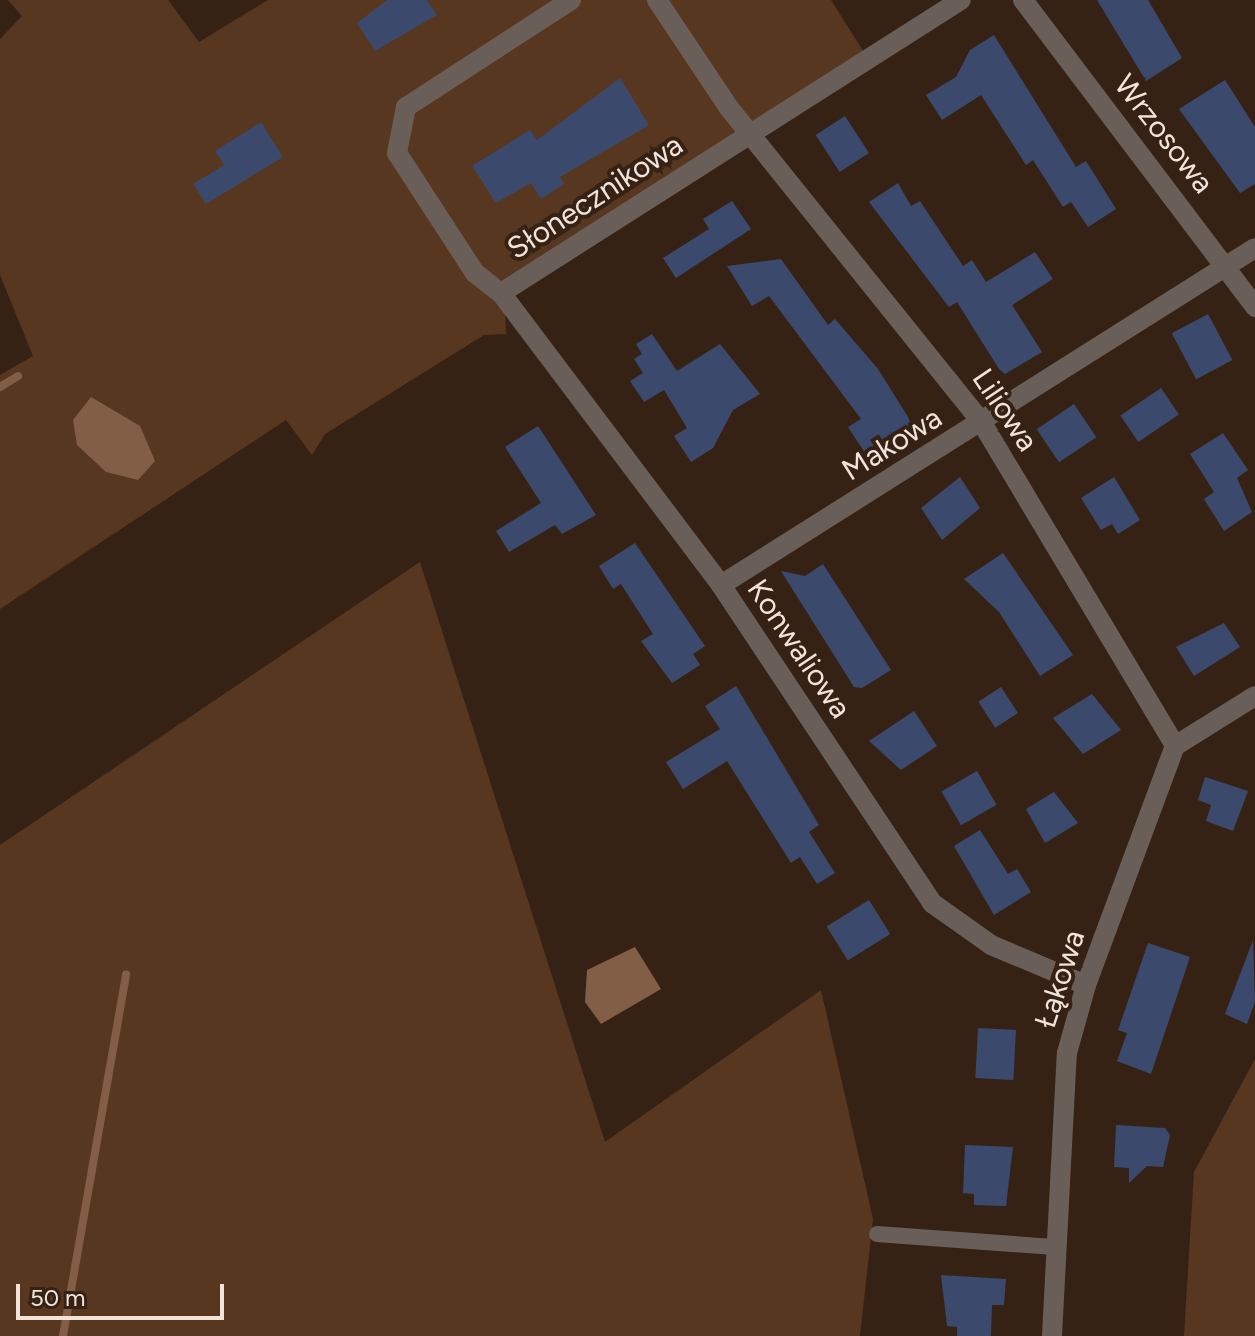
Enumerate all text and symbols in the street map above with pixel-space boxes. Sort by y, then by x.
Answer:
street label: Wrzosowa [1107,68,1221,200]
street label: Słonecznikowa [501,127,689,267]
street label: Liliowa [964,362,1046,458]
street label: Makowa [836,399,948,489]
street label: Konwaliowa [739,573,859,725]
street label: Łąkowa [1027,926,1093,1032]
scale bar [20,1268,228,1318]
text: 50 m [30,1283,86,1312]

